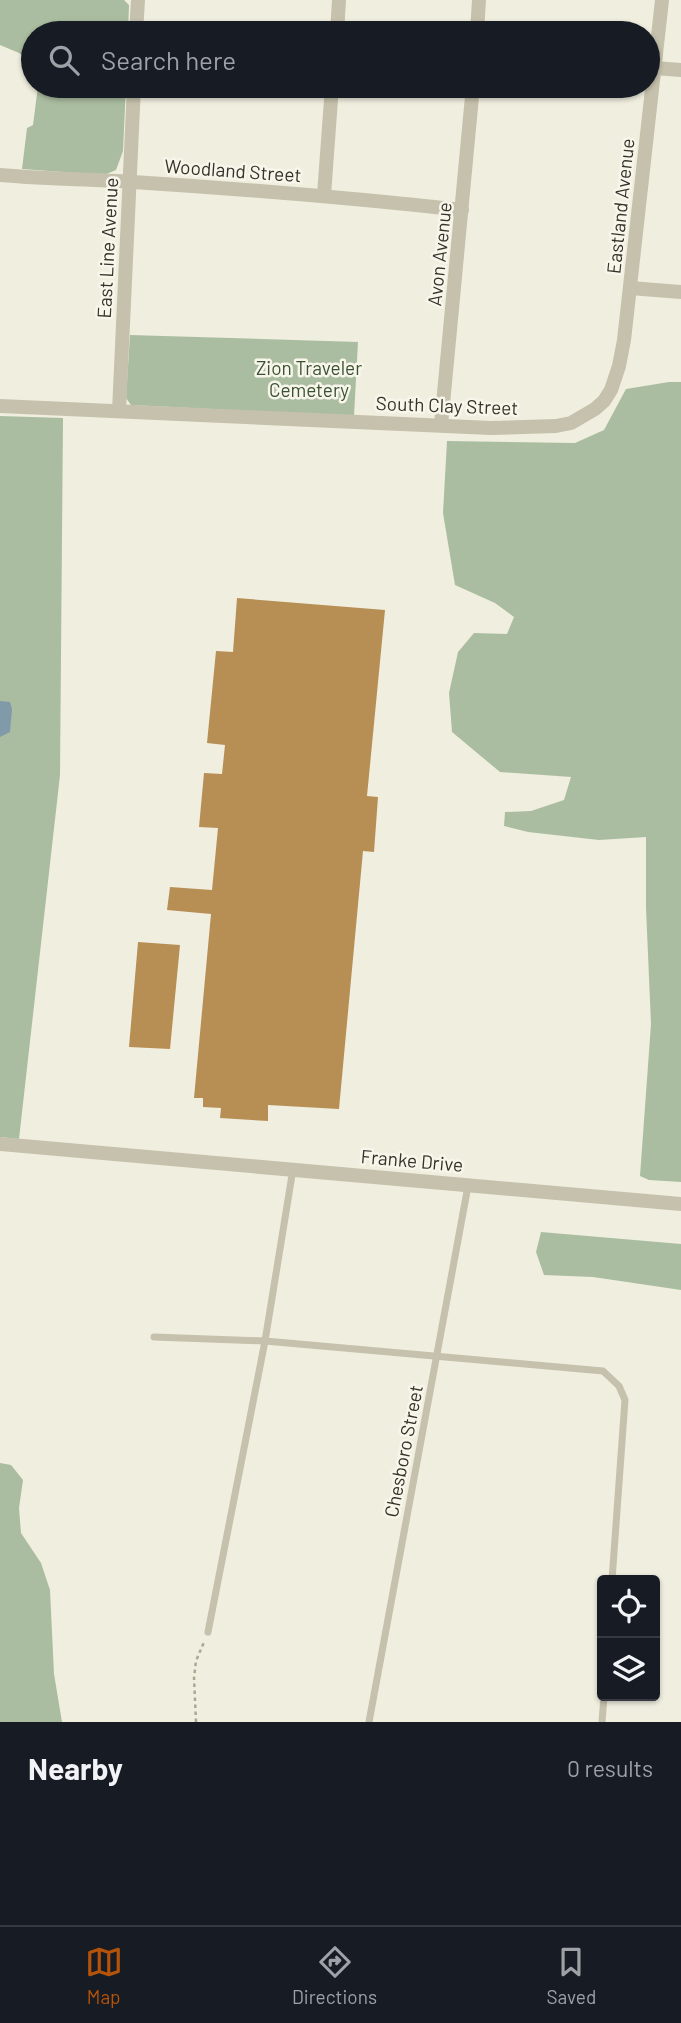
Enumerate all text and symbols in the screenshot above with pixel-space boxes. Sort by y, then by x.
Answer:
search box [21,21,660,98]
icon: search [45,41,83,79]
text: Search here [101,44,236,75]
street label: Eastland Avenue [601,137,639,275]
street label: Woodland Street [164,154,302,186]
street label: East Line Avenue [92,177,122,319]
street label: Avon Avenue [422,201,456,307]
park label: Zion Traveler Cemetery [256,356,362,401]
street label: South Clay Street [375,391,519,419]
street label: Franke Drive [360,1144,464,1176]
street label: Chesboro Street [379,1383,427,1519]
map controls [597,1575,660,1701]
button: locate [597,1575,660,1638]
button: layers [597,1638,660,1701]
text: Nearby [28,1750,123,1786]
text: 0 results [567,1754,653,1782]
tab: Map [85,1943,123,2008]
tab: Directions [292,1943,377,2008]
tab: Saved [546,1943,596,2008]

